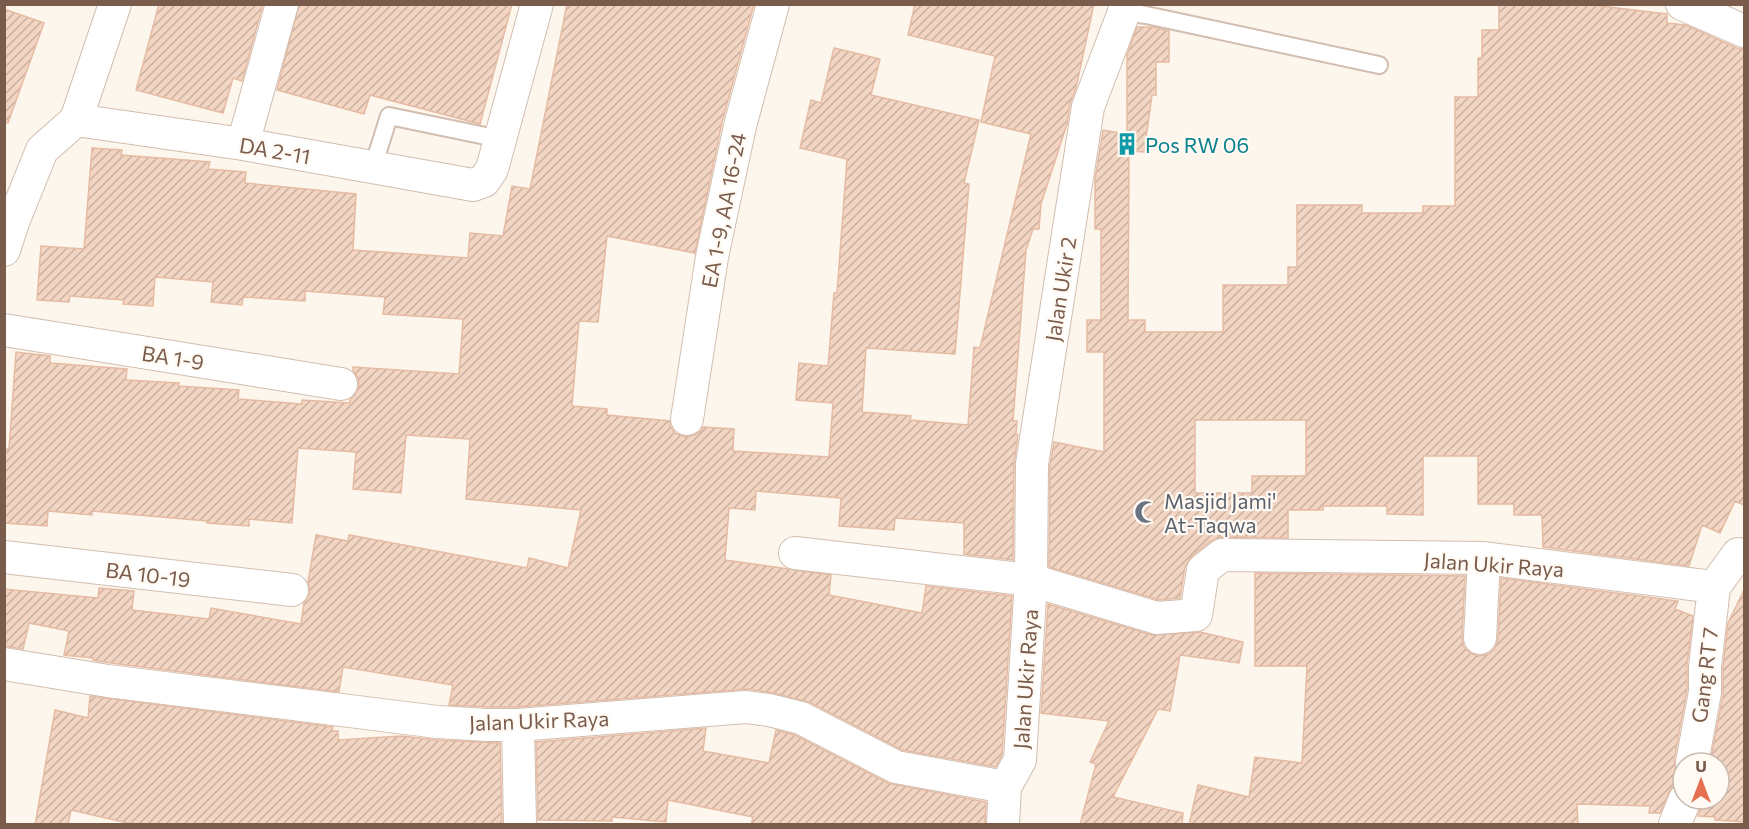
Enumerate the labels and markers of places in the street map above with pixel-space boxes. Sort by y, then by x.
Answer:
building icon: Pos RW 06 [1114,131,1140,157]
place label: Pos RW 06 [1145,132,1249,157]
place label: Masjid Jami' At-Taqwa [1164,488,1276,537]
mosque icon: Masjid Jami' At-Taqwa [1133,499,1159,525]

